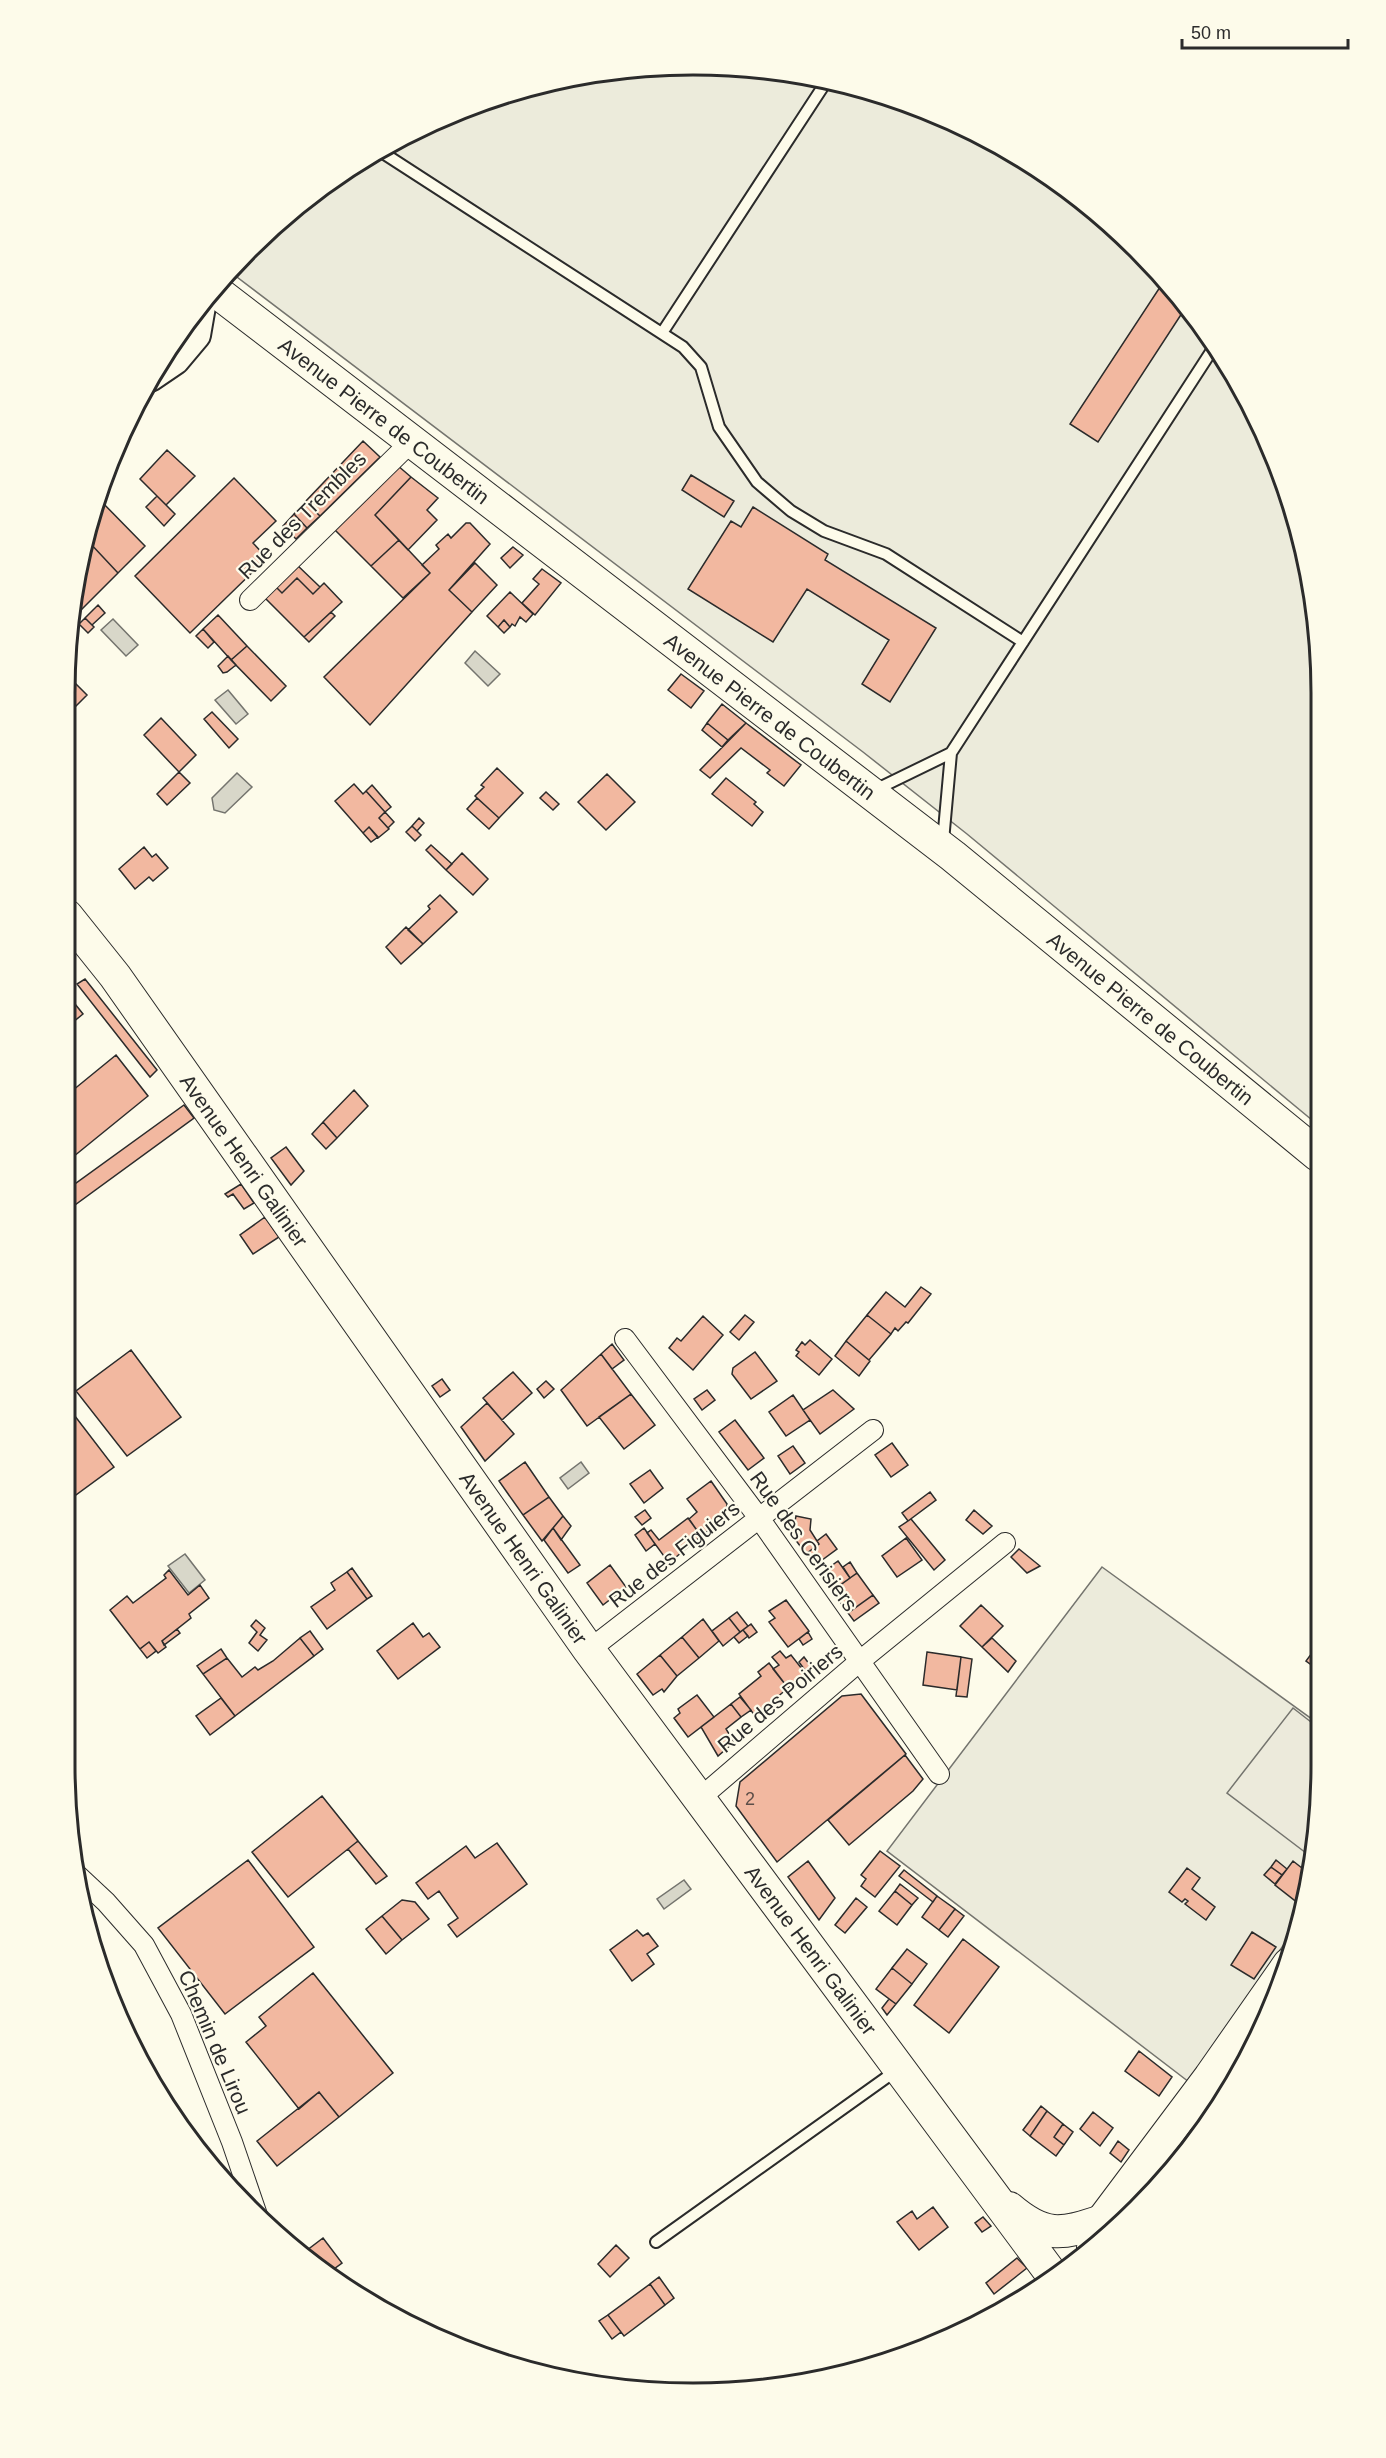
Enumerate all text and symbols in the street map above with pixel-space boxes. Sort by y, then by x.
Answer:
scale bar [1182,12,1348,50]
text: 50 m [1191,23,1231,43]
street label: Avenue Pierre de Coubertin [275,332,494,508]
street label: Rue des Trembles [234,447,370,583]
street label: Avenue Pierre de Coubertin [660,628,880,804]
street label: Avenue Pierre de Coubertin [1043,927,1258,1109]
street label: Avenue Henri Galinier [176,1070,313,1251]
street label: Avenue Henri Galinier [456,1467,593,1648]
street label: Rue des Cerisiers [746,1467,862,1615]
street label: Rue des Figuiers [604,1496,744,1612]
street label: Rue des Poiriers [713,1639,847,1757]
house number: 2 [745,1789,755,1809]
street label: Avenue Henri Galinier [741,1861,882,2039]
street label: Chemin de Lirou [174,1967,256,2117]

